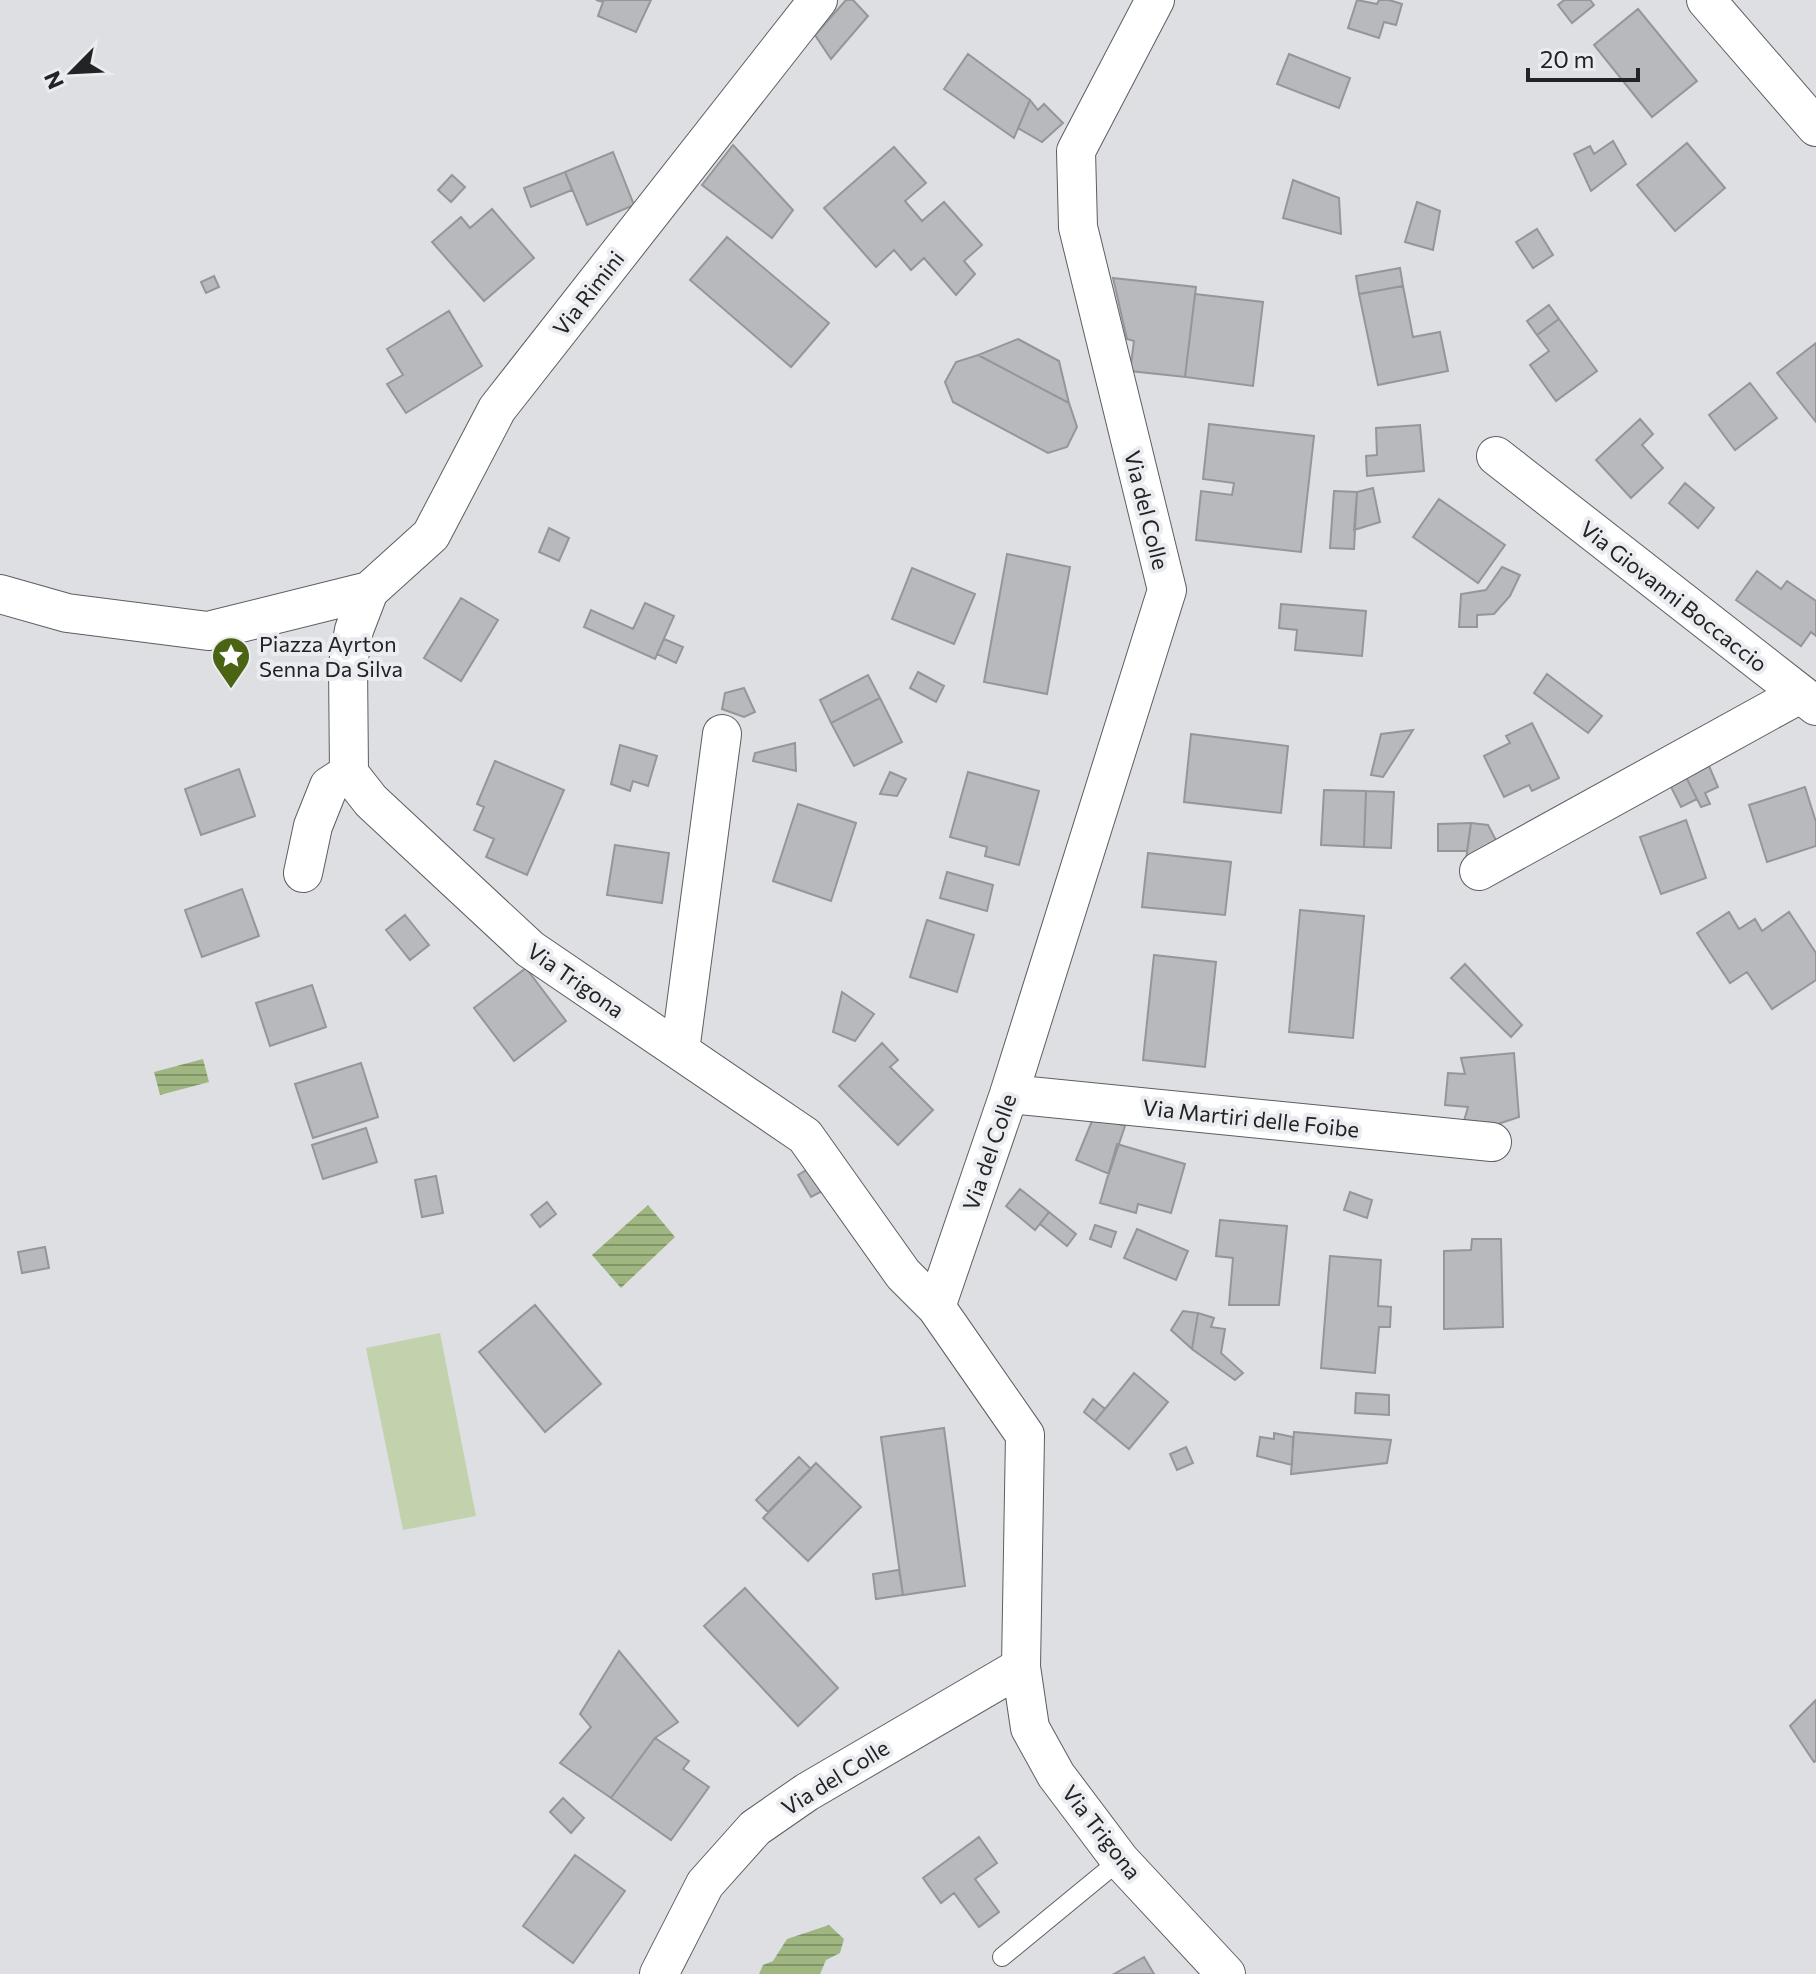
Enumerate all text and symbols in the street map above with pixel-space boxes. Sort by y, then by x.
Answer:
north arrow [32,32,112,112]
scale bar [1528,32,1638,82]
text: 20 m [1540,44,1594,73]
text: N [38,67,69,93]
street label: Via Rimini [547,245,629,341]
street label: Via del Colle [1119,448,1175,572]
street label: Via Giovanni Boccaccio [1575,515,1773,677]
place label: Piazza Ayrton Senna Da Silva [259,630,403,682]
place icon: Piazza Ayrton Senna Da Silva [210,635,252,690]
street label: Via Trigona [522,937,630,1023]
street label: Via del Colle [956,1090,1022,1214]
street label: Via Martiri delle Foibe [1141,1093,1361,1143]
street label: Via del Colle [776,1733,894,1821]
street label: Via Trigona [1057,1779,1147,1885]

